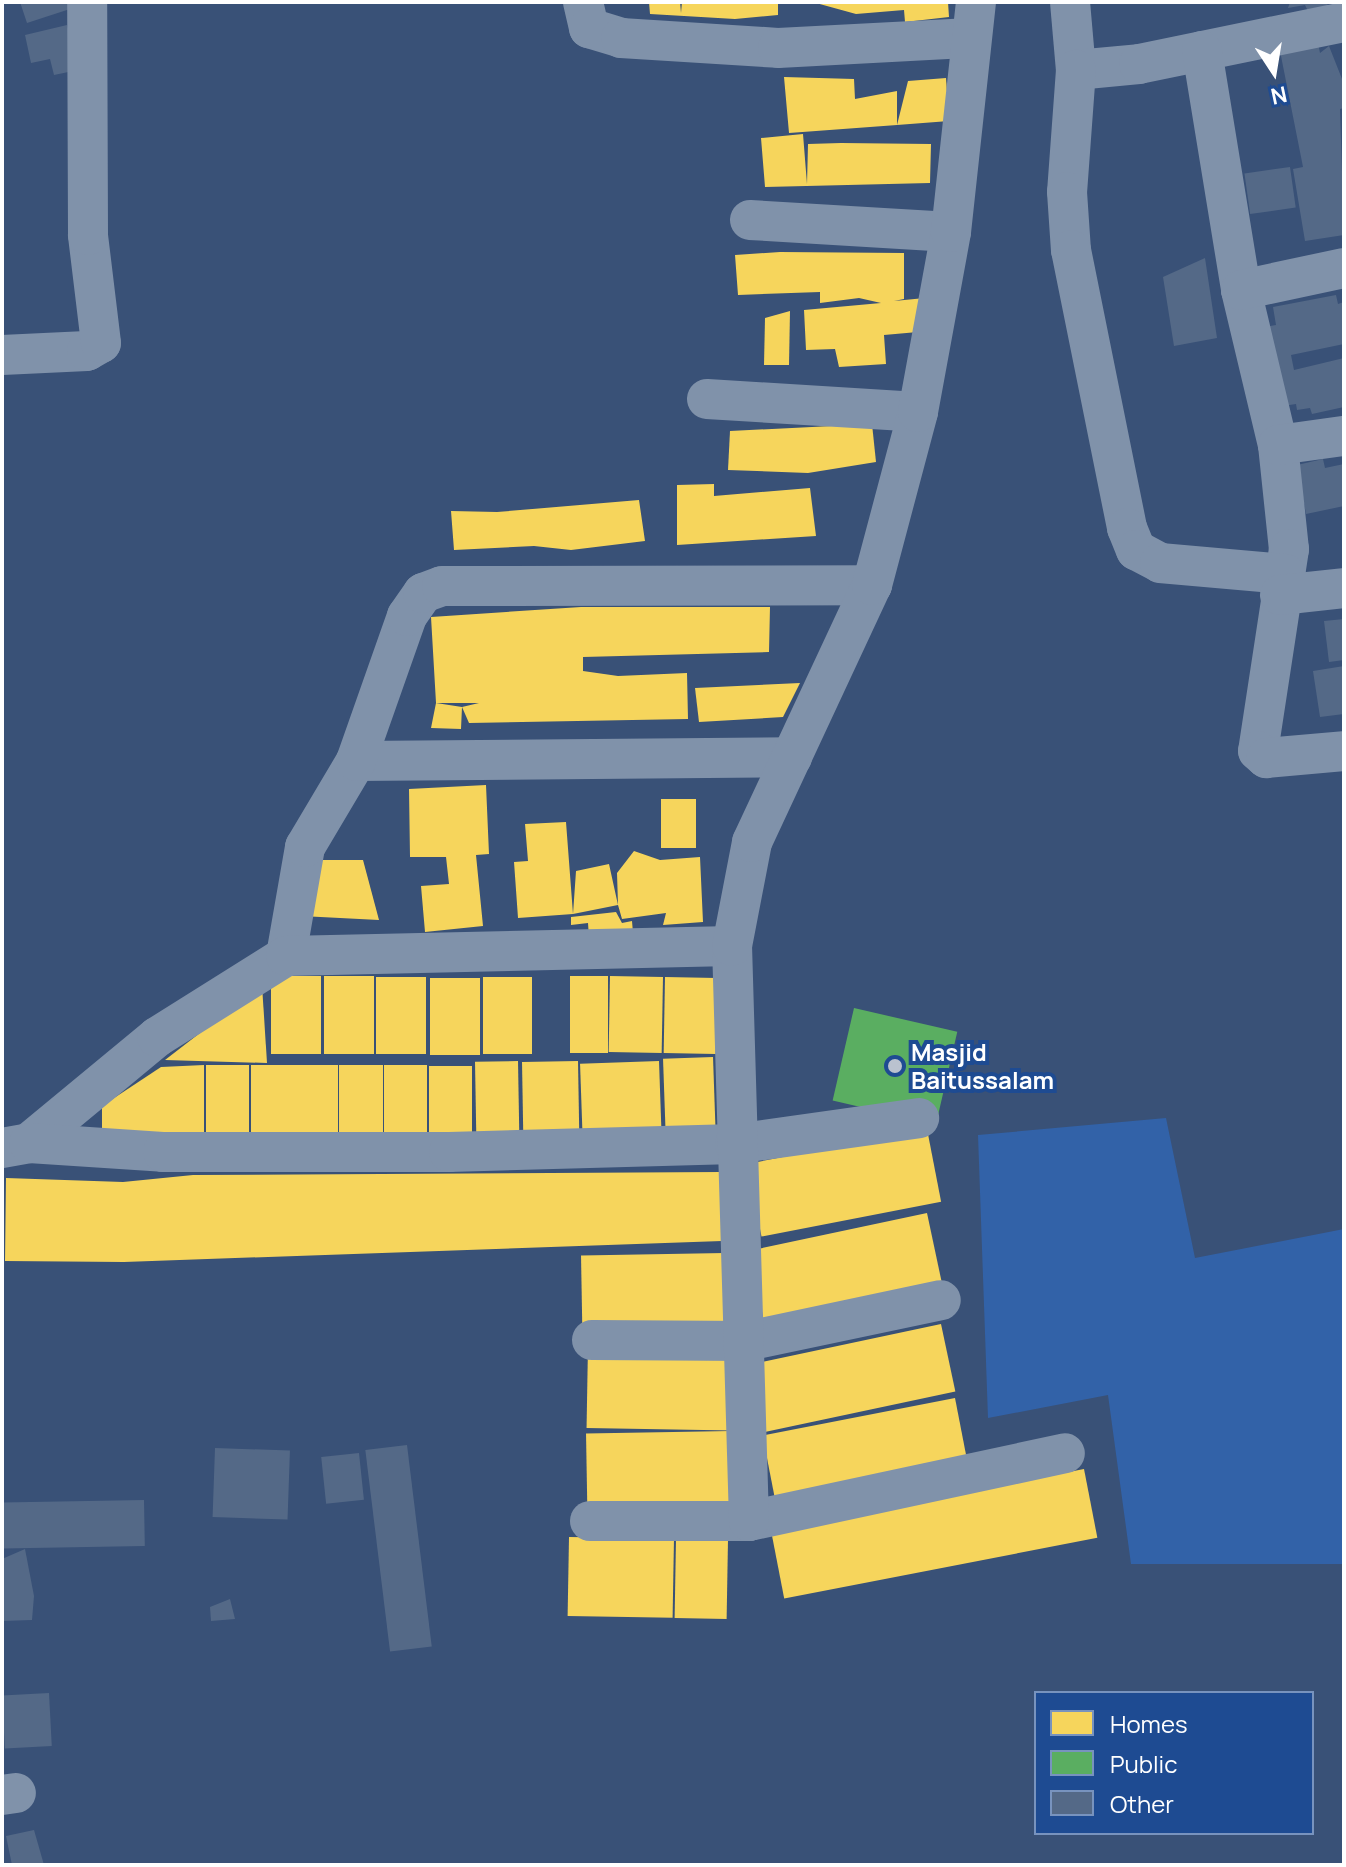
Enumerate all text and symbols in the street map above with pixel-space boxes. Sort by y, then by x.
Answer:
north arrow [1234,32,1314,112]
text: N [1268,79,1290,112]
place label: Masjid Baitussalam [911,1038,1054,1094]
marker: Masjid Baitussalam [886,1057,904,1075]
legend [1034,1691,1314,1835]
text: Homes [1110,1707,1188,1740]
text: Public [1110,1747,1177,1780]
text: Other [1110,1787,1174,1820]

